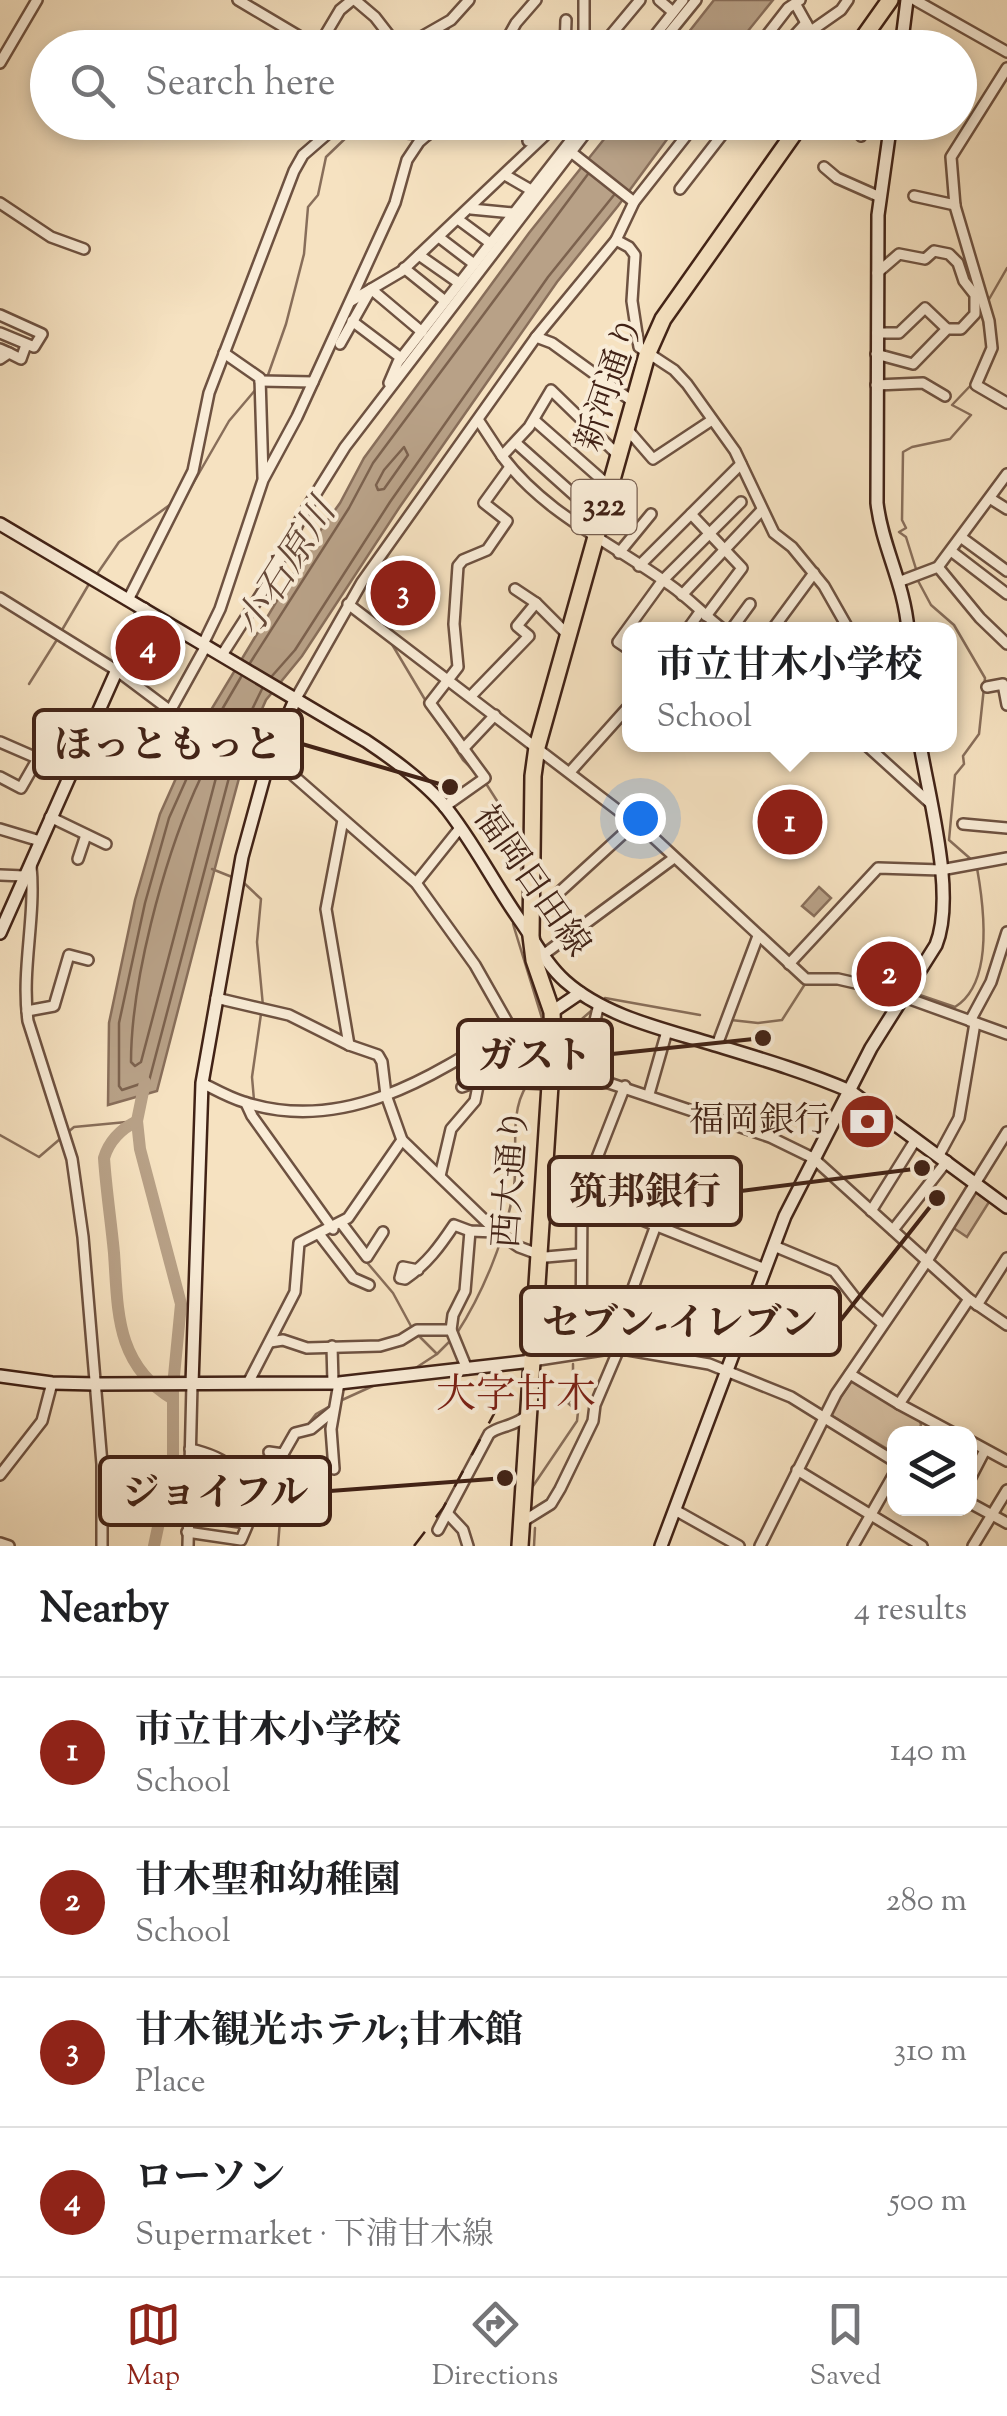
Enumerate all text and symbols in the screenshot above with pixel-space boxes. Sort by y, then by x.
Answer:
search box [30,30,977,140]
icon: search [65,58,120,113]
text: Search here [145,58,336,112]
street label: 新河通り [565,310,659,458]
road number: 322 [572,480,636,534]
water label: 小石原川 [225,487,353,648]
pin: 3 [370,556,436,630]
pin: 4 [116,610,180,686]
popup [622,622,957,752]
text: 市立甘木小学校 [656,641,923,695]
text: School [656,695,752,741]
callout: ほっともっと [34,710,302,778]
text: ほっともっと [54,721,282,775]
pin: 1 [758,784,822,860]
your location [615,793,666,844]
street label: 福岡日田線 [459,796,601,968]
pin: 2 [856,936,922,1012]
callout: ガスト [458,1020,612,1088]
text: ガスト [478,1032,592,1086]
bank icon: 福岡銀行 [838,1092,898,1152]
place label: 福岡銀行 [689,1097,829,1148]
street label: 西大通り [483,1106,543,1250]
callout: 筑邦銀行 [549,1157,741,1225]
text: 筑邦銀行 [569,1168,721,1222]
callout: セブン-イレブン [521,1287,840,1355]
text: セブン-イレブン [542,1299,818,1353]
district label: 大字甘木 [436,1369,596,1426]
map controls [887,1426,977,1516]
button: layers [887,1426,977,1516]
callout: ジョイフル [100,1457,330,1525]
text: ジョイフル [122,1469,308,1523]
text: Nearby [40,1581,169,1641]
text: 4 results [854,1588,967,1634]
text: 市立甘木小学校 [135,1706,401,1760]
text: 1 [67,1729,78,1775]
text: 140 m [890,1729,967,1775]
text: School [135,1760,231,1806]
text: 甘木聖和幼稚園 [135,1856,401,1910]
text: 2 [65,1879,80,1925]
text: 280 m [886,1879,967,1925]
text: School [135,1910,231,1956]
text: 甘木観光ホテル;甘木館 [135,2006,523,2060]
text: 3 [66,2029,79,2075]
text: 310 m [893,2029,967,2075]
text: Place [135,2060,206,2106]
text: ローソン [135,2153,285,2207]
text: 4 [64,2179,81,2225]
text: 500 m [889,2179,967,2225]
text: Supermarket · 下浦甘木線 [135,2213,494,2259]
tab: Map [126,2297,181,2397]
tab: Directions [432,2297,558,2397]
tab: Saved [809,2297,881,2397]

